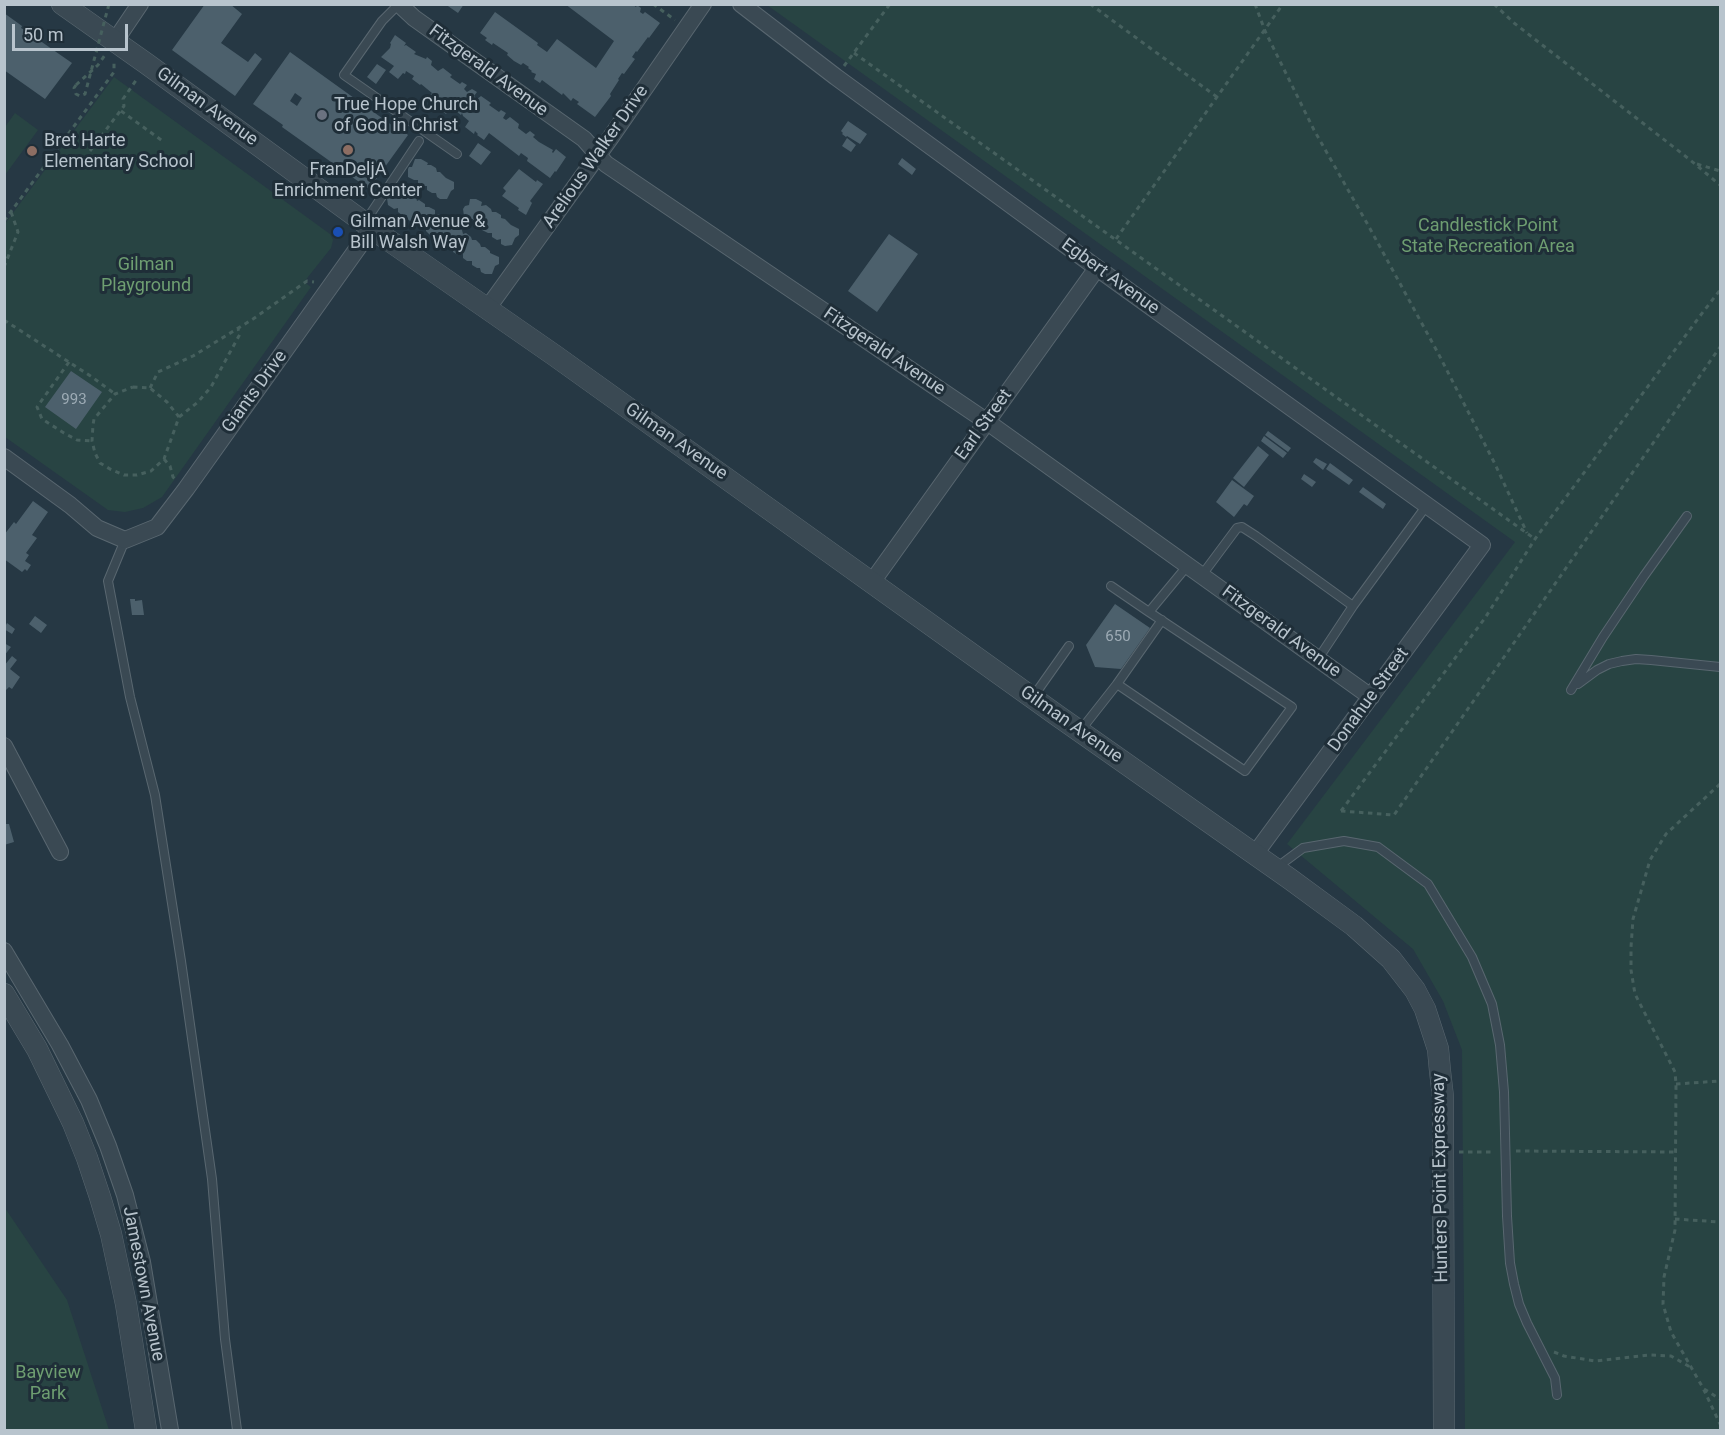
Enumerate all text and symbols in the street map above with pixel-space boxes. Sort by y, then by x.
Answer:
scale bar [15,12,130,50]
street label: Fitzgerald Avenue [424,21,552,121]
text: 50 m [23,24,63,45]
street label: Gilman Avenue [152,63,262,151]
street label: Arelious Walker Drive [539,81,653,233]
place label: True Hope Church of God in Christ [334,94,478,136]
marker: True Hope Church of God in Christ [315,108,329,122]
place label: Bret Harte Elementary School [44,130,193,172]
marker: FranDeljA Enrichment Center [341,143,355,157]
marker: Bret Harte Elementary School [25,144,39,158]
place label: FranDeljA Enrichment Center [274,159,422,201]
place label: Gilman Avenue & Bill Walsh Way [350,211,486,254]
park label: Candlestick Point State Recreation Area [1401,215,1575,258]
marker: Gilman Avenue & Bill Walsh Way [331,225,345,239]
street label: Egbert Avenue [1057,234,1163,320]
park label: Gilman Playground [101,254,191,296]
street label: Fitzgerald Avenue [819,303,949,401]
street label: Giants Drive [218,347,292,437]
street label: Earl Street [951,385,1017,465]
house number: 993 [61,391,87,409]
street label: Gilman Avenue [621,399,731,485]
street label: Fitzgerald Avenue [1217,582,1345,682]
house number: 650 [1105,628,1131,646]
street label: Donahue Street [1324,644,1414,756]
street label: Gilman Avenue [1016,682,1126,768]
street label: Hunters Point Expressway [1428,1073,1454,1283]
street label: Jamestown Avenue [117,1205,169,1363]
park label: Bayview Park [15,1362,81,1404]

